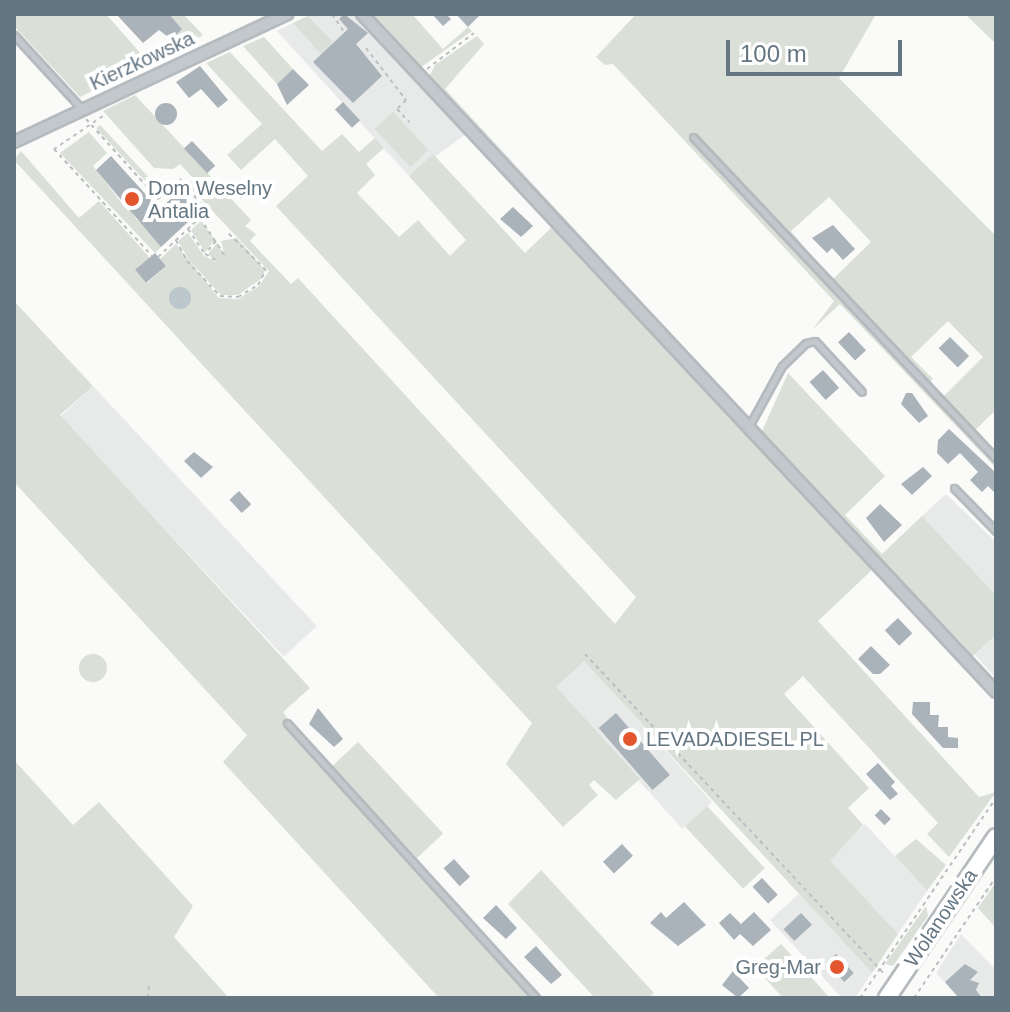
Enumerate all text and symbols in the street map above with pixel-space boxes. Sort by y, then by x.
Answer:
scale bar [730,24,906,74]
street label: Kierzkowska [86,26,198,96]
text: 100 m [740,40,807,67]
place label: Dom Weselny Antalia [148,176,272,223]
marker: Dom Weselny Antalia [123,190,141,208]
place label: LEVADADIESEL PL [646,727,825,751]
marker: LEVADADIESEL PL [621,730,639,748]
street label: Wolanowska [899,864,983,972]
place label: Greg-Mar [735,955,821,979]
marker: Greg-Mar [828,958,846,976]

